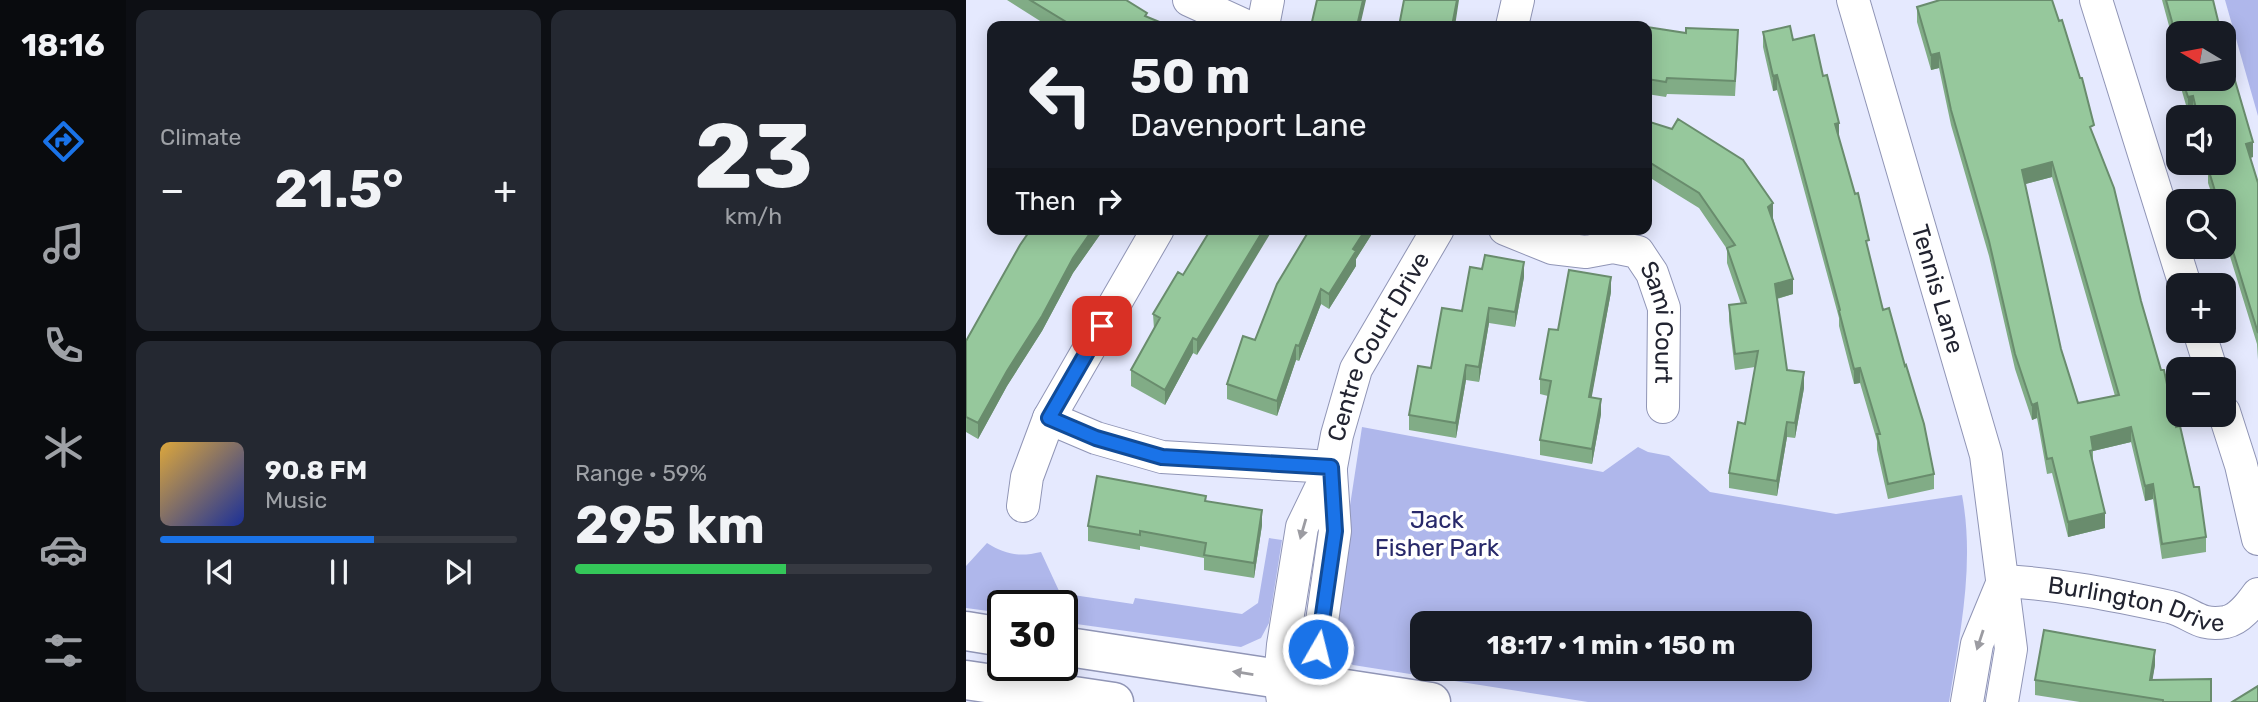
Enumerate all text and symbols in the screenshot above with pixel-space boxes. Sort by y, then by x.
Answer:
north arrow [2166,21,2236,91]
map controls [2166,21,2236,427]
text: 18:16 [21,26,105,64]
text: 50 m [1130,47,1250,105]
icon: left [1015,49,1106,140]
text: 23 [694,102,813,210]
button: sound [2166,105,2236,175]
text: Davenport Lane [1130,106,1367,144]
icon: directions [39,117,88,166]
text: Climate [160,123,241,151]
text: 21.5° [274,158,404,220]
text: − [160,167,185,213]
text: + [493,167,517,213]
icon: right [1090,182,1128,220]
text: Then [1015,186,1076,217]
button: search [2166,189,2236,259]
text: km/h [725,202,782,230]
icon: music [39,219,88,268]
street label: Tennis Lane [1905,221,1970,357]
street label: Centre Court Drive [1322,247,1435,445]
street label: Sami Court [1634,256,1678,384]
button: + [2166,273,2236,343]
pin [1072,296,1132,356]
icon: arrive [1083,307,1121,345]
icon: phone [39,321,88,370]
button: − [2166,357,2236,427]
icon: climate [39,423,88,472]
text: 90.8 FM [265,455,367,486]
text: Range · 59% [575,459,707,487]
text: Music [265,486,327,514]
text: 295 km [575,494,765,556]
park label: Jack Fisher Park [1375,506,1500,562]
one-way arrow [1297,519,1308,541]
icon: car [39,525,88,574]
icon: previous [201,553,239,591]
icon: pause [320,553,358,591]
icon: next [439,553,477,591]
street label: Burlington Drive [2046,571,2225,637]
speed limit sign: 30 [987,590,1078,681]
position arrow [1281,612,1355,686]
icon: filters [39,626,88,675]
text: 18:17 · 1 min · 150 m [1487,630,1735,661]
one-way arrow [1974,630,1985,651]
one-way arrow [1232,667,1254,678]

